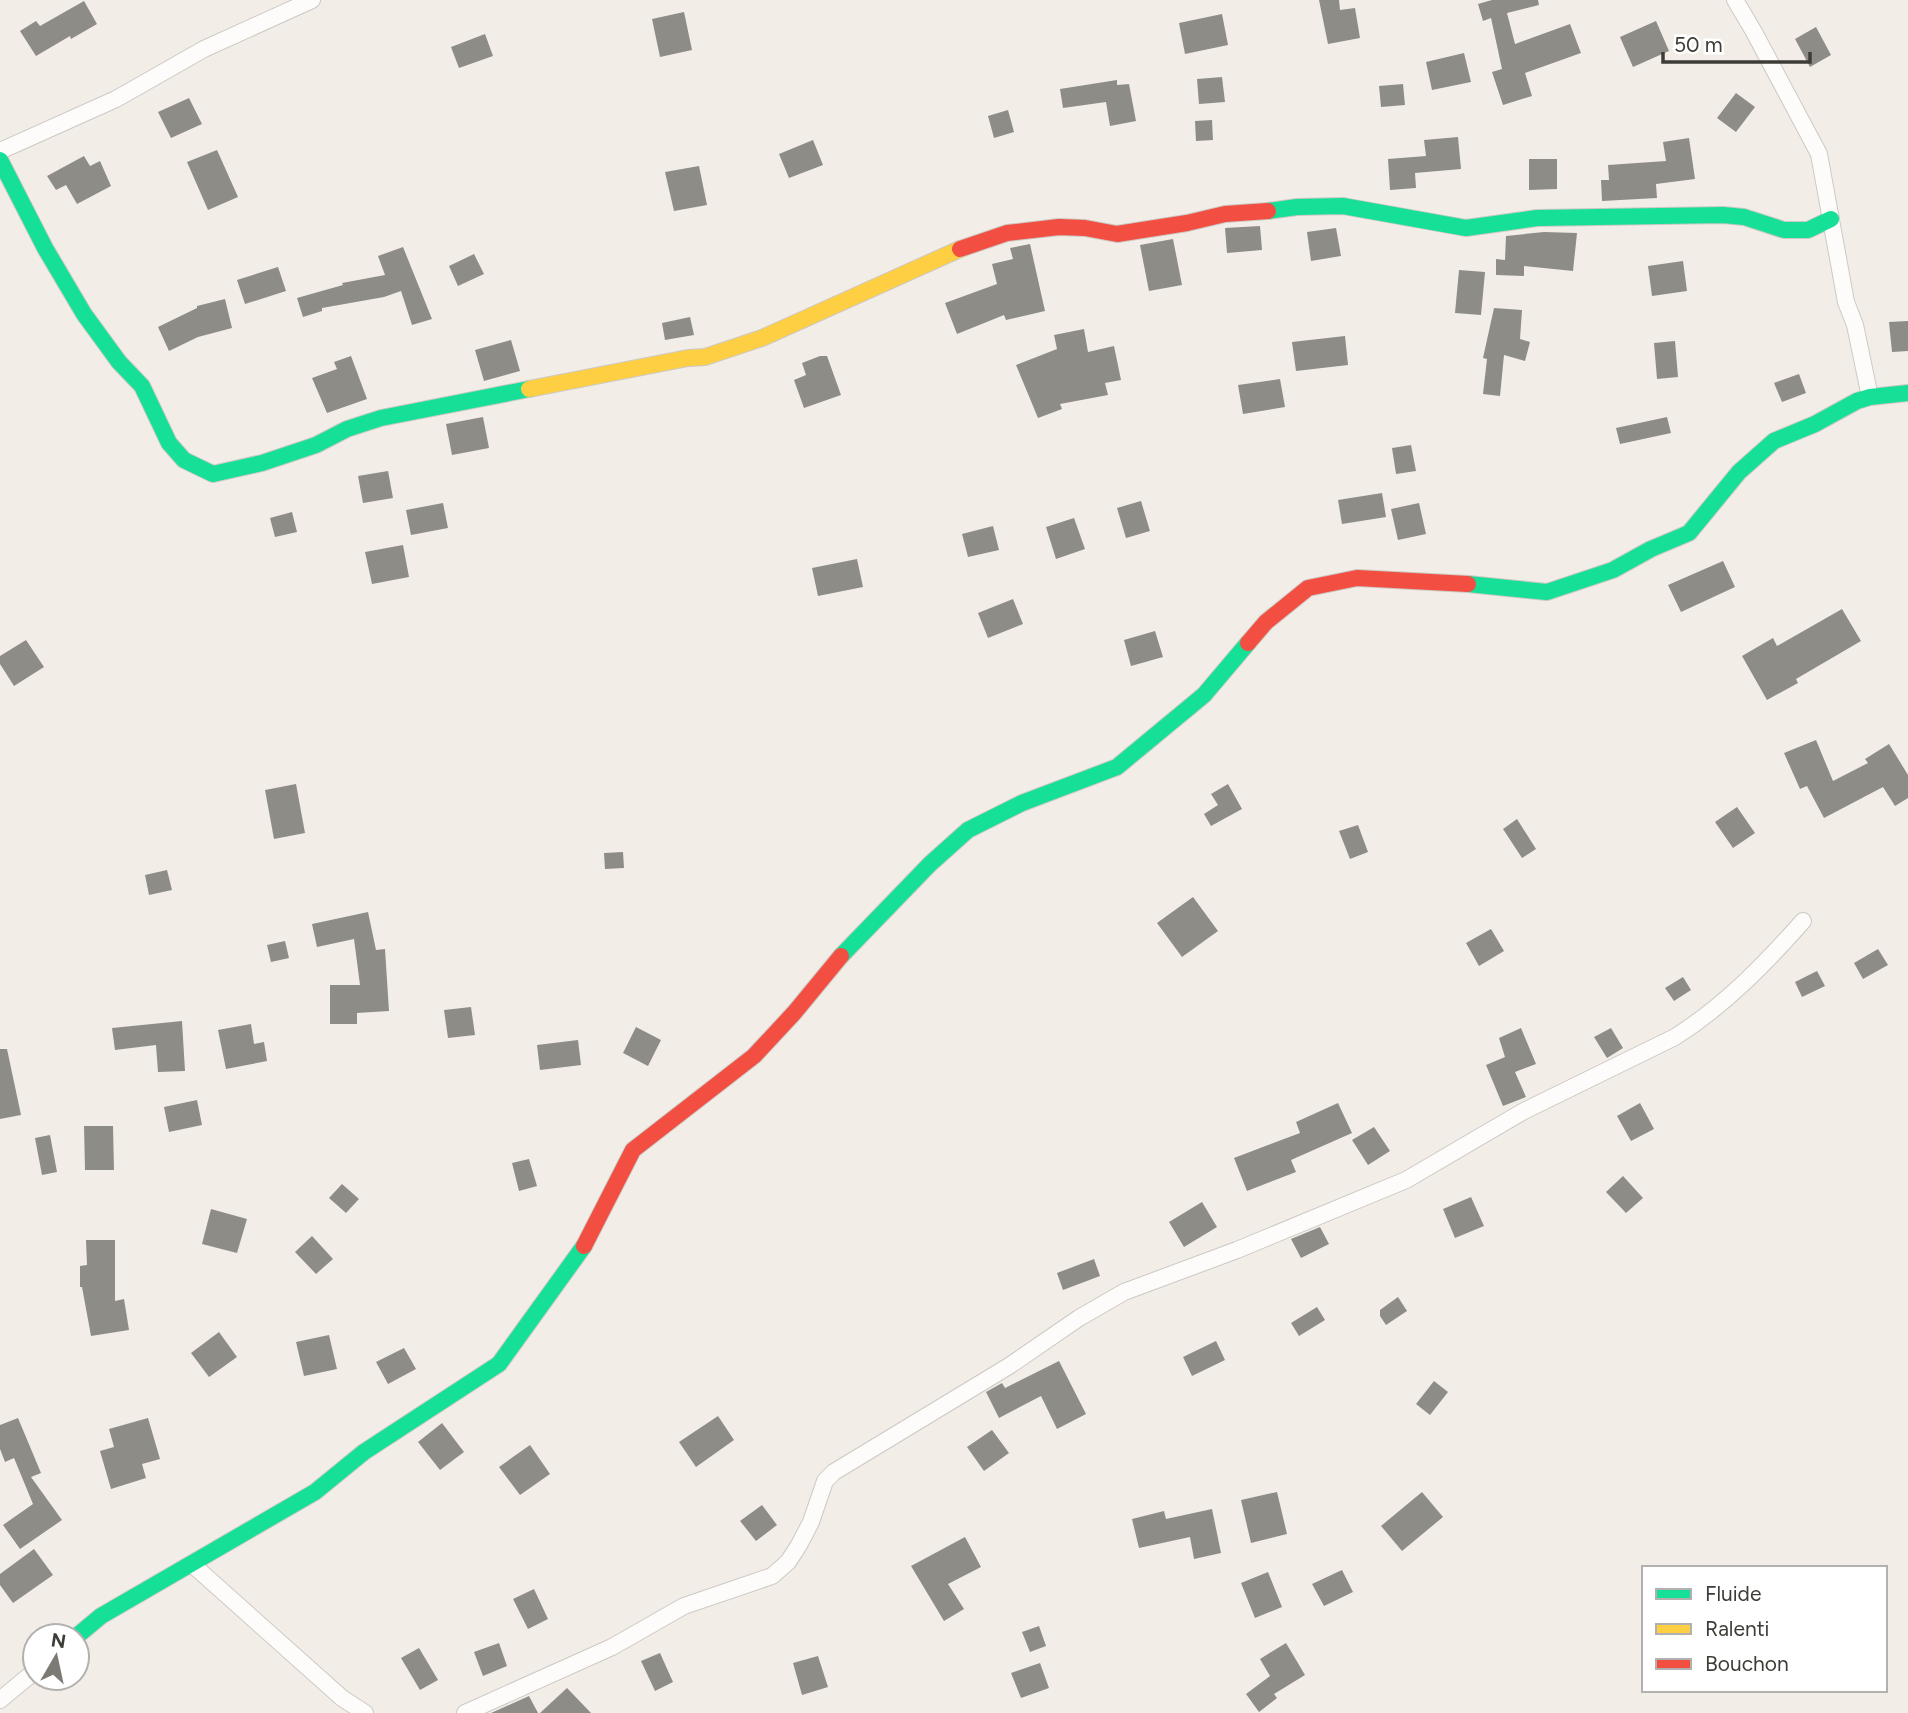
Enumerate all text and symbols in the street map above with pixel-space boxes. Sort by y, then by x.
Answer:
scale bar [1663,21,1810,65]
text: 50 m [1674,32,1723,57]
legend [1642,1566,1887,1692]
text: Fluide [1705,1581,1761,1606]
text: Ralenti [1705,1616,1769,1641]
north arrow [21,1622,91,1692]
text: N [50,1628,68,1653]
text: Bouchon [1705,1651,1789,1676]

